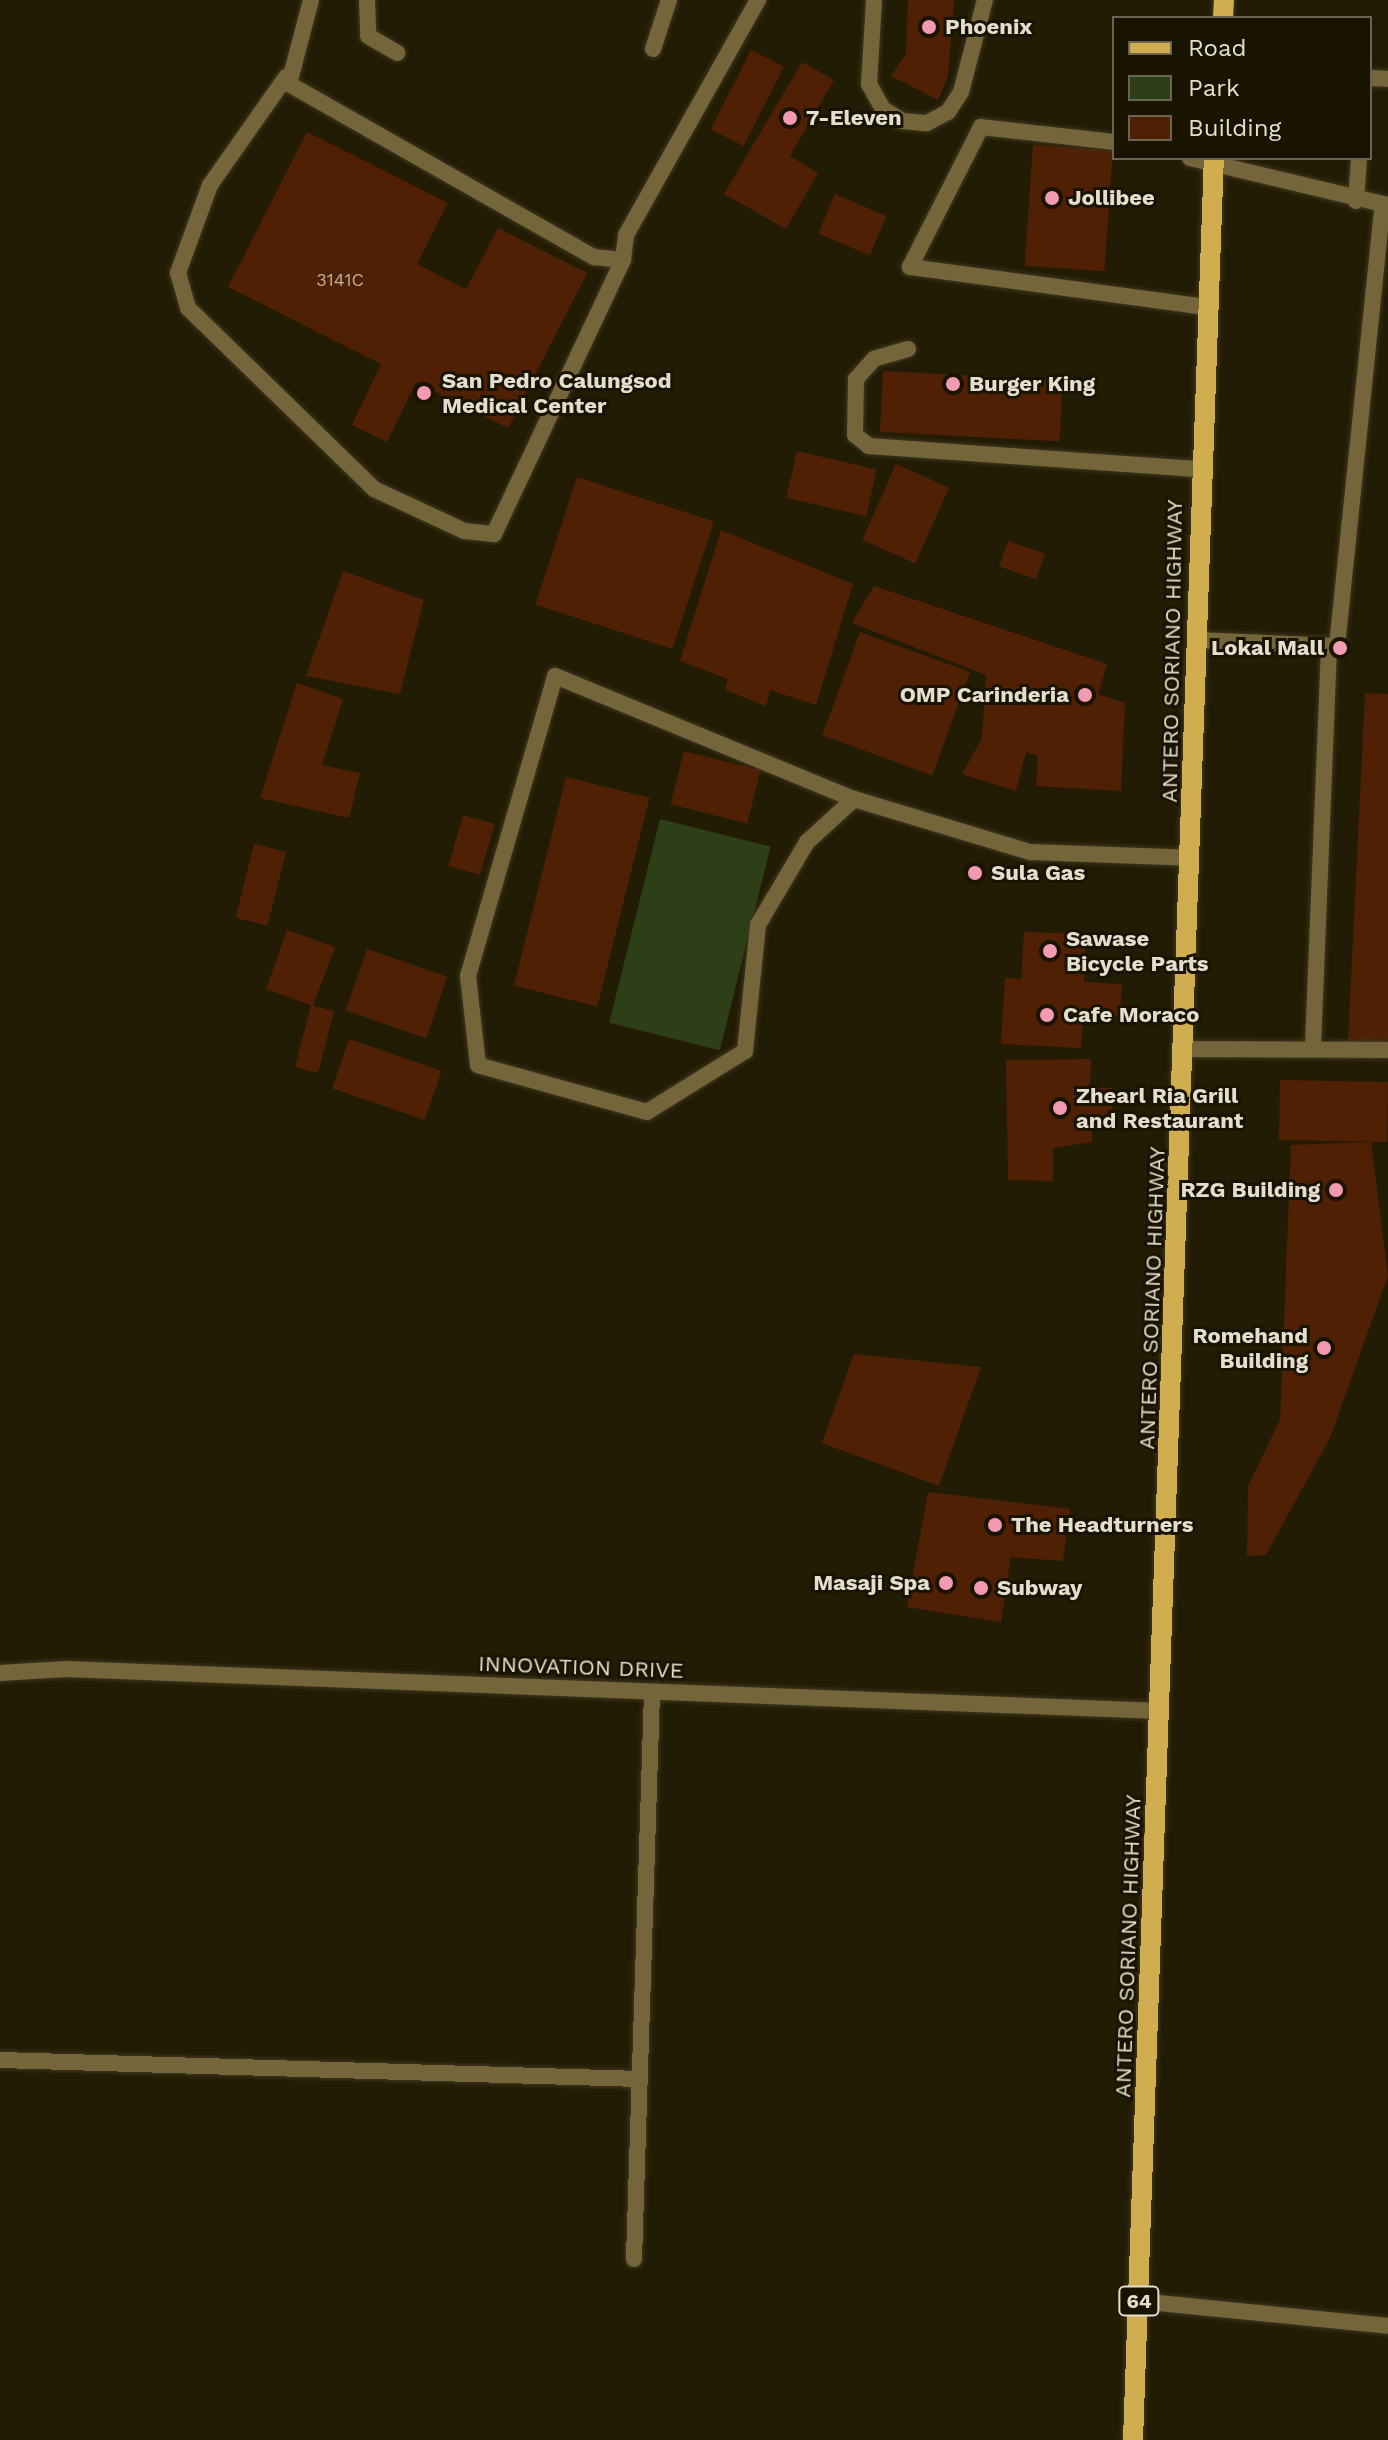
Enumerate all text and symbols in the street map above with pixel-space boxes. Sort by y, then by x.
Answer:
place label: Phoenix [945,14,1032,40]
legend [1112,16,1372,160]
marker: Phoenix [920,18,938,36]
text: Road [1188,34,1247,62]
text: Park [1188,74,1240,102]
place label: 7-Eleven [806,105,902,131]
marker: 7-Eleven [781,109,799,127]
text: Building [1188,114,1281,142]
place label: Jollibee [1068,185,1155,211]
marker: Jollibee [1043,189,1061,207]
house number: 3141C [316,269,364,291]
place label: San Pedro Calungsod Medical Center [442,367,672,418]
place label: Burger King [969,371,1095,397]
marker: Burger King [944,375,962,393]
marker: San Pedro Calungsod Medical Center [413,382,435,404]
street label: ANTERO SORIANO HIGHWAY [1156,499,1188,803]
place label: Lokal Mall [1211,635,1324,661]
marker: Lokal Mall [1331,639,1349,657]
place label: OMP Carinderia [899,682,1069,708]
marker: OMP Carinderia [1076,686,1094,704]
place label: Sula Gas [991,860,1086,886]
marker: Sula Gas [966,864,984,882]
place label: Sawase Bicycle Parts [1066,925,1209,976]
marker: Sawase Bicycle Parts [1041,942,1059,960]
place label: Cafe Moraco [1063,1002,1199,1028]
marker: Cafe Moraco [1038,1006,1056,1024]
place label: Zhearl Ria Grill and Restaurant [1076,1082,1243,1134]
marker: Zhearl Ria Grill and Restaurant [1051,1099,1069,1117]
street label: ANTERO SORIANO HIGHWAY [1134,1146,1170,1450]
place label: RZG Building [1180,1177,1320,1203]
marker: RZG Building [1327,1181,1345,1199]
place label: Romehand Building [1193,1322,1308,1374]
marker: Romehand Building [1315,1339,1333,1357]
place label: The Headturners [1011,1512,1193,1538]
marker: The Headturners [986,1516,1004,1534]
place label: Masaji Spa [813,1570,930,1596]
marker: Masaji Spa [937,1574,955,1592]
place label: Subway [997,1575,1082,1601]
marker: Subway [972,1579,990,1597]
street label: INNOVATION DRIVE [478,1650,684,1684]
street label: ANTERO SORIANO HIGHWAY [1110,1794,1146,2098]
road number: 64 [1117,2285,1161,2317]

